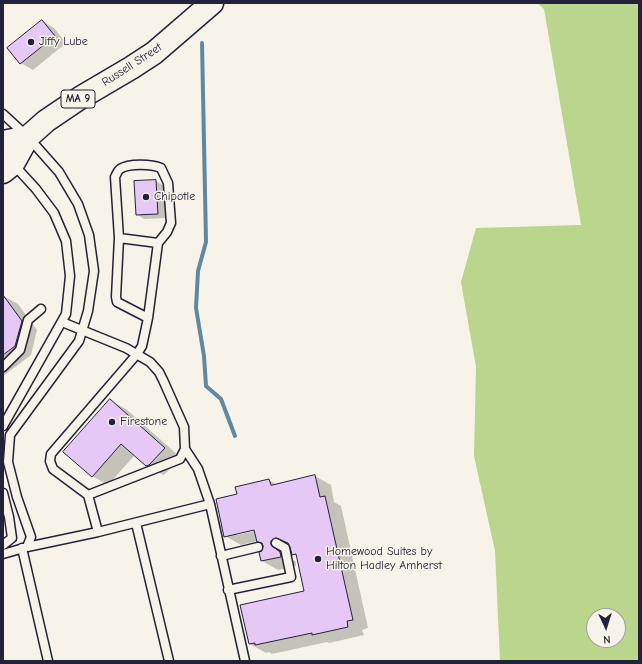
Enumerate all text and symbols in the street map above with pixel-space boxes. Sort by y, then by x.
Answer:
place label: Jiffy Lube [39,35,88,49]
marker: Jiffy Lube [26,37,36,47]
street label: Russell Street [99,40,165,90]
road number: MA 9 [61,90,95,108]
place label: Chipotle [154,190,195,204]
marker: Chipotle [141,192,151,202]
place label: Firestone [120,415,167,429]
marker: Firestone [107,417,117,427]
place label: Homewood Suites by Hilton Hadley Amherst [326,545,442,573]
marker: Homewood Suites by Hilton Hadley Amherst [313,554,323,564]
north arrow [586,608,626,648]
text: N [603,633,611,646]

